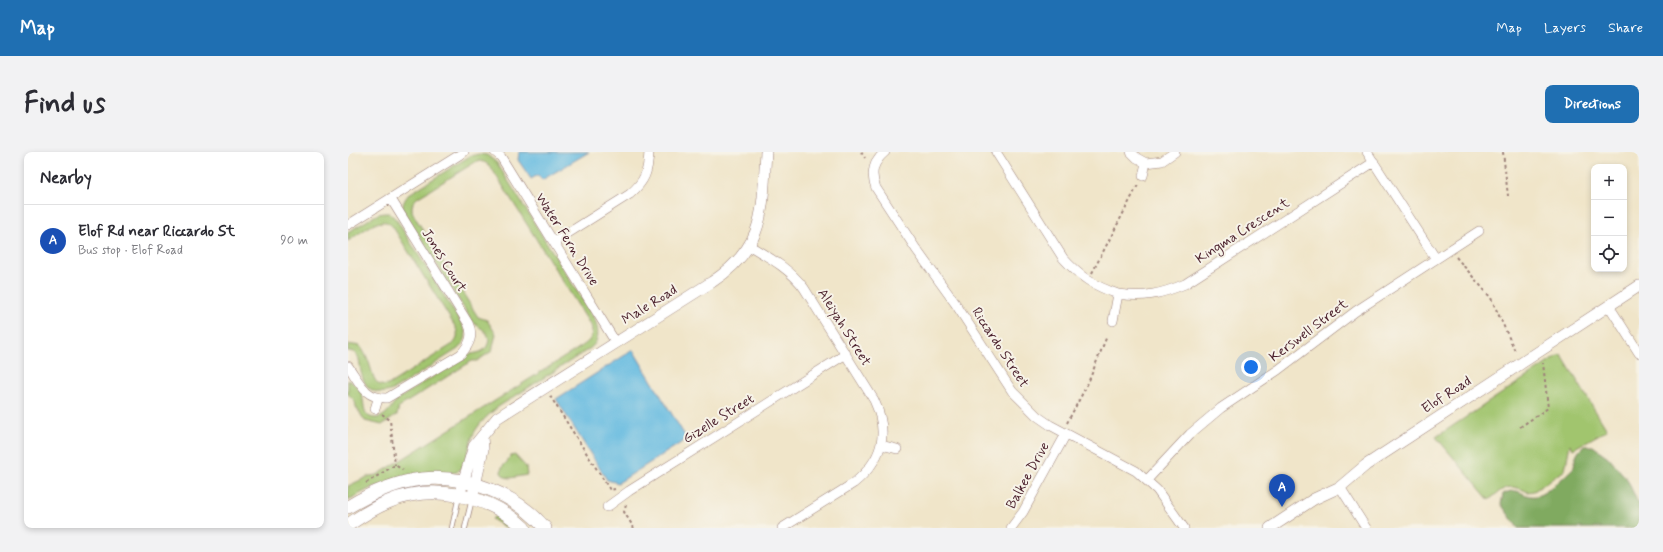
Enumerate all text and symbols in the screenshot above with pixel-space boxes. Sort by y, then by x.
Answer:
text: Map [20,16,55,41]
text: Map [1496,19,1522,37]
text: Layers [1544,19,1586,37]
text: Share [1608,19,1643,37]
button: Directions [1545,85,1639,123]
text: Find us [24,86,105,123]
map controls [1591,164,1627,272]
button: + [1591,164,1627,200]
text: Nearby [40,167,92,189]
street label: Water Fern Drive [531,190,603,289]
street label: Kingma Crescent [1192,193,1294,269]
button: − [1591,200,1627,236]
text: Elof Rd near Riccardo St [78,222,235,242]
street label: Jones Court [418,225,471,296]
text: A [49,232,57,249]
text: 90 m [280,232,308,249]
button: locate [1591,236,1627,272]
text: Bus stop · Elof Road [78,242,183,259]
street label: Male Road [618,281,681,329]
street label: Aleiyah Street [813,285,875,370]
street label: Kerswell Street [1266,295,1352,366]
street label: Riccardo Street [967,304,1033,391]
your location [1241,357,1261,377]
street label: Elof Road [1418,372,1475,418]
street label: Gizelle Street [680,390,757,448]
street label: Balkee Drive [1002,439,1054,512]
pin: A [1269,474,1295,507]

